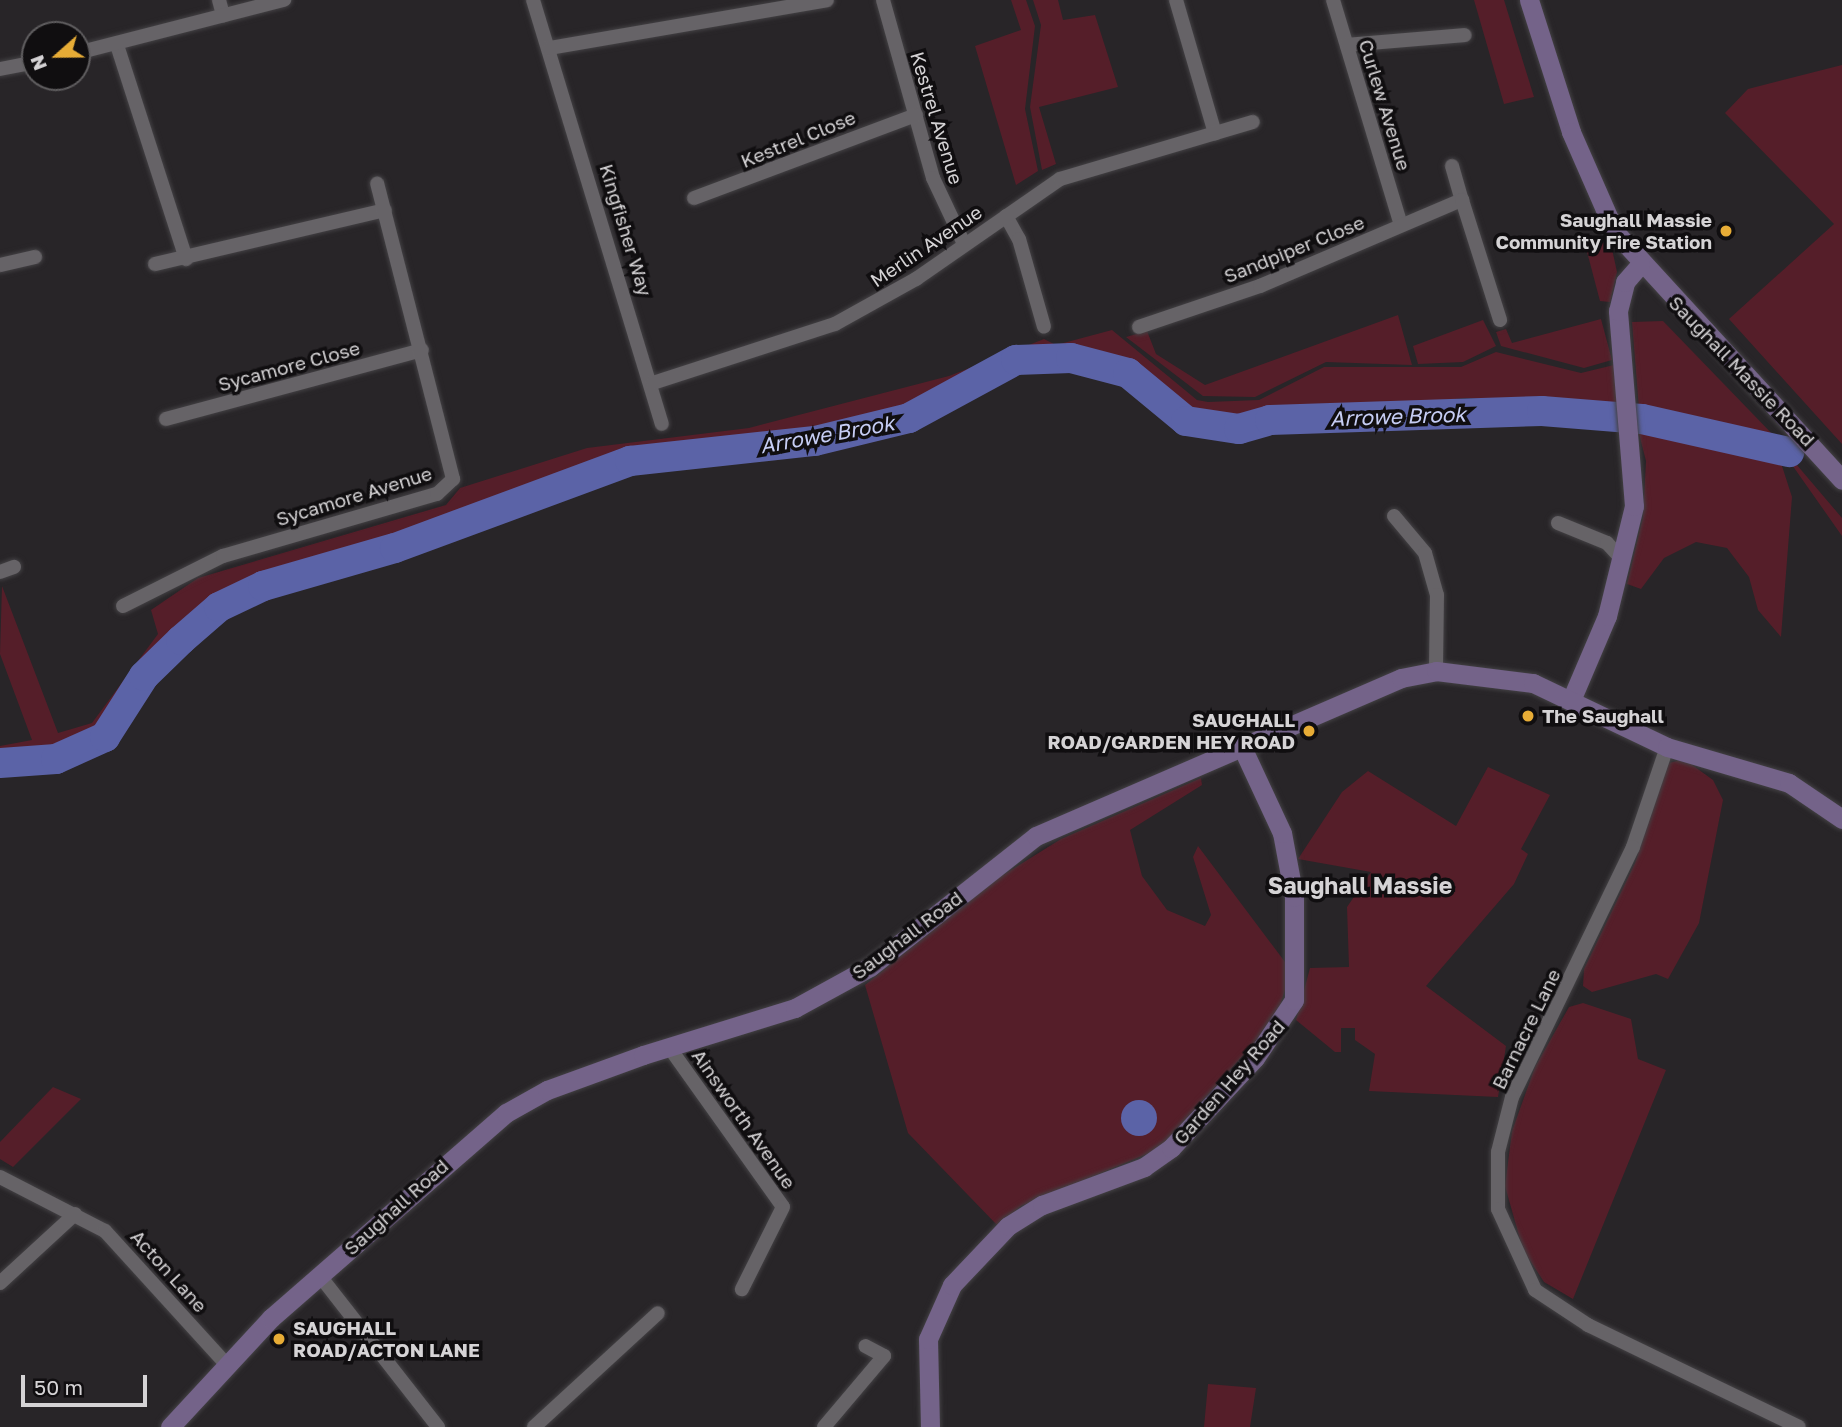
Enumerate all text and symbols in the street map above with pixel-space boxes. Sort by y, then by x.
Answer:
north arrow [21,21,91,91]
street label: Curlew Avenue [1354,37,1416,173]
street label: Kestrel Avenue [906,49,968,187]
text: N [24,52,51,74]
street label: Kestrel Close [737,106,859,172]
street label: Kingfisher Way [595,161,657,299]
street label: Merlin Avenue [866,200,986,292]
place label: Saughall Massie Community Fire Station [1495,209,1712,253]
street label: Sandpiper Close [1221,210,1367,288]
marker: Saughall Massie Community Fire Station [1718,223,1734,239]
street label: Saughall Massie Road [1664,291,1820,451]
street label: Sycamore Close [216,336,362,396]
water label: Arrowe Brook [1330,401,1466,431]
water label: Arrowe Brook [758,410,896,458]
street label: Sycamore Avenue [273,461,435,531]
place label: The Saughall [1542,705,1664,727]
marker: The Saughall [1520,708,1536,724]
place label: SAUGHALL ROAD/GARDEN HEY ROAD [1047,709,1295,753]
marker: SAUGHALL ROAD/GARDEN HEY ROAD [1301,723,1317,739]
district label: Saughall Massie [1268,871,1452,899]
street label: Saughall Road [847,886,967,984]
street label: Barnacre Lane [1487,965,1565,1093]
street label: Garden Hey Road [1169,1015,1289,1149]
street label: Ainsworth Avenue [687,1045,801,1193]
street label: Saughall Road [339,1154,453,1260]
street label: Acton Lane [126,1225,212,1317]
place label: SAUGHALL ROAD/ACTON LANE [293,1317,480,1361]
marker: SAUGHALL ROAD/ACTON LANE [271,1331,287,1347]
scale bar [24,1360,150,1404]
text: 50 m [34,1374,83,1400]

